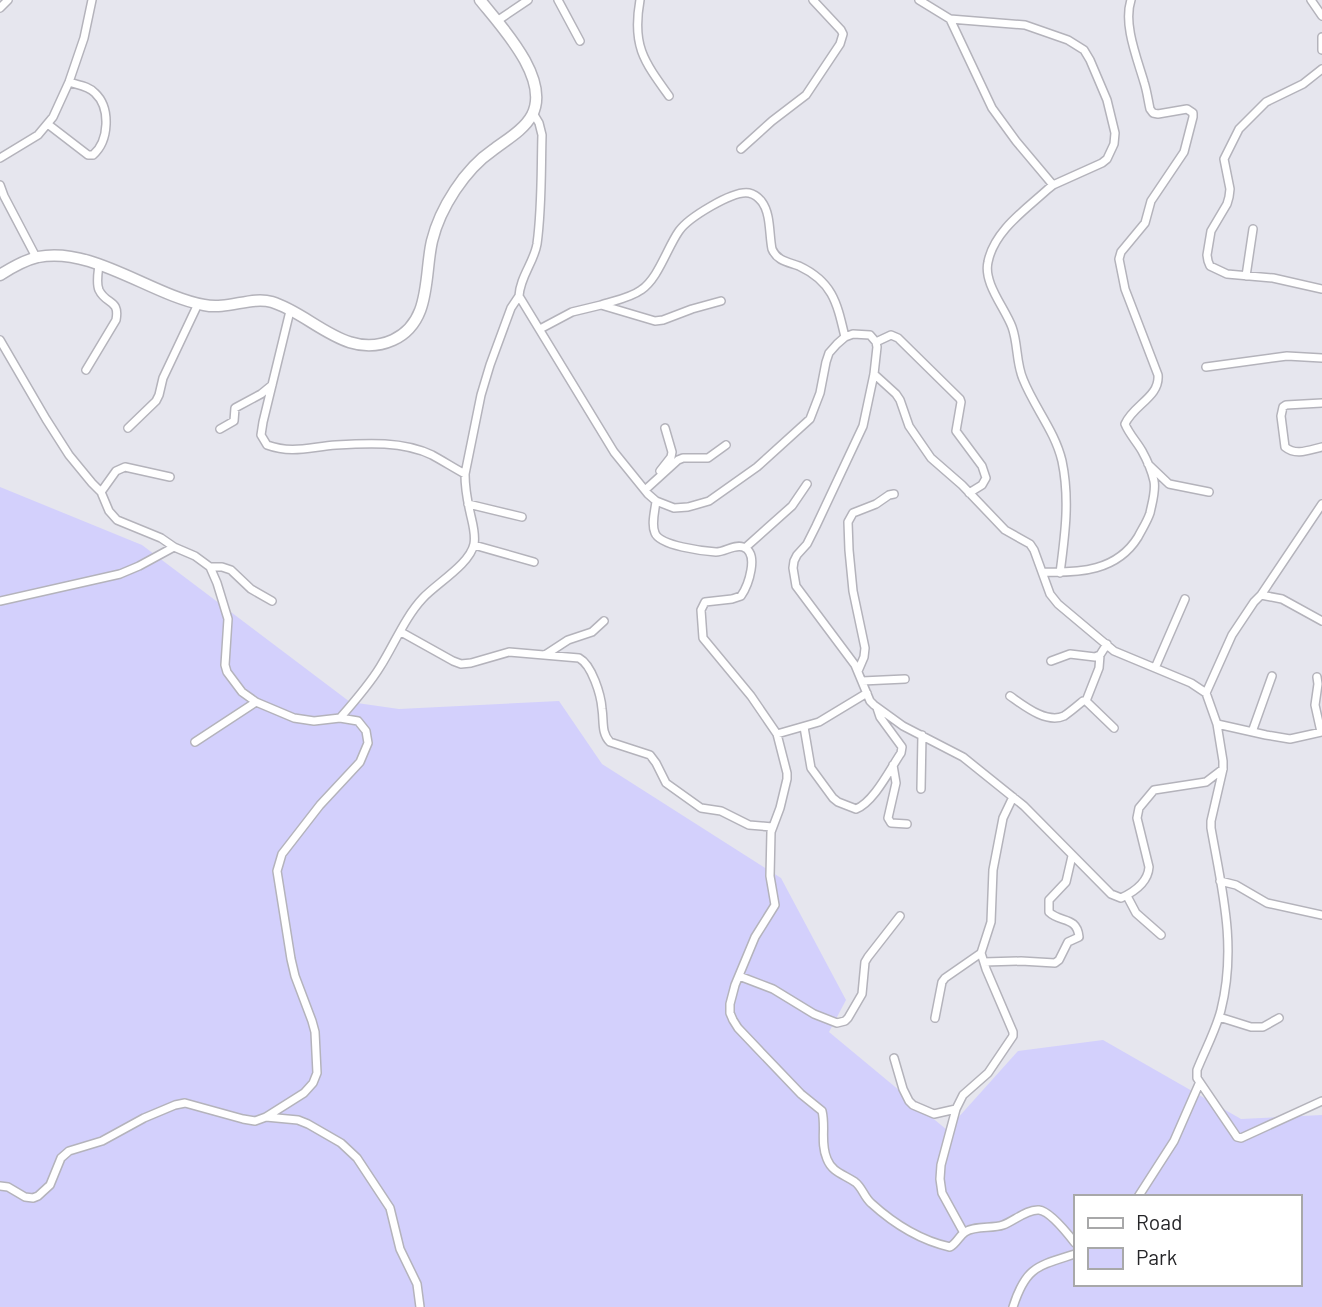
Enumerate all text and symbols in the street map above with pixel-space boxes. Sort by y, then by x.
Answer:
legend [1074,1195,1301,1286]
text: Road [1136,1209,1182,1234]
text: Park [1136,1244,1177,1269]

